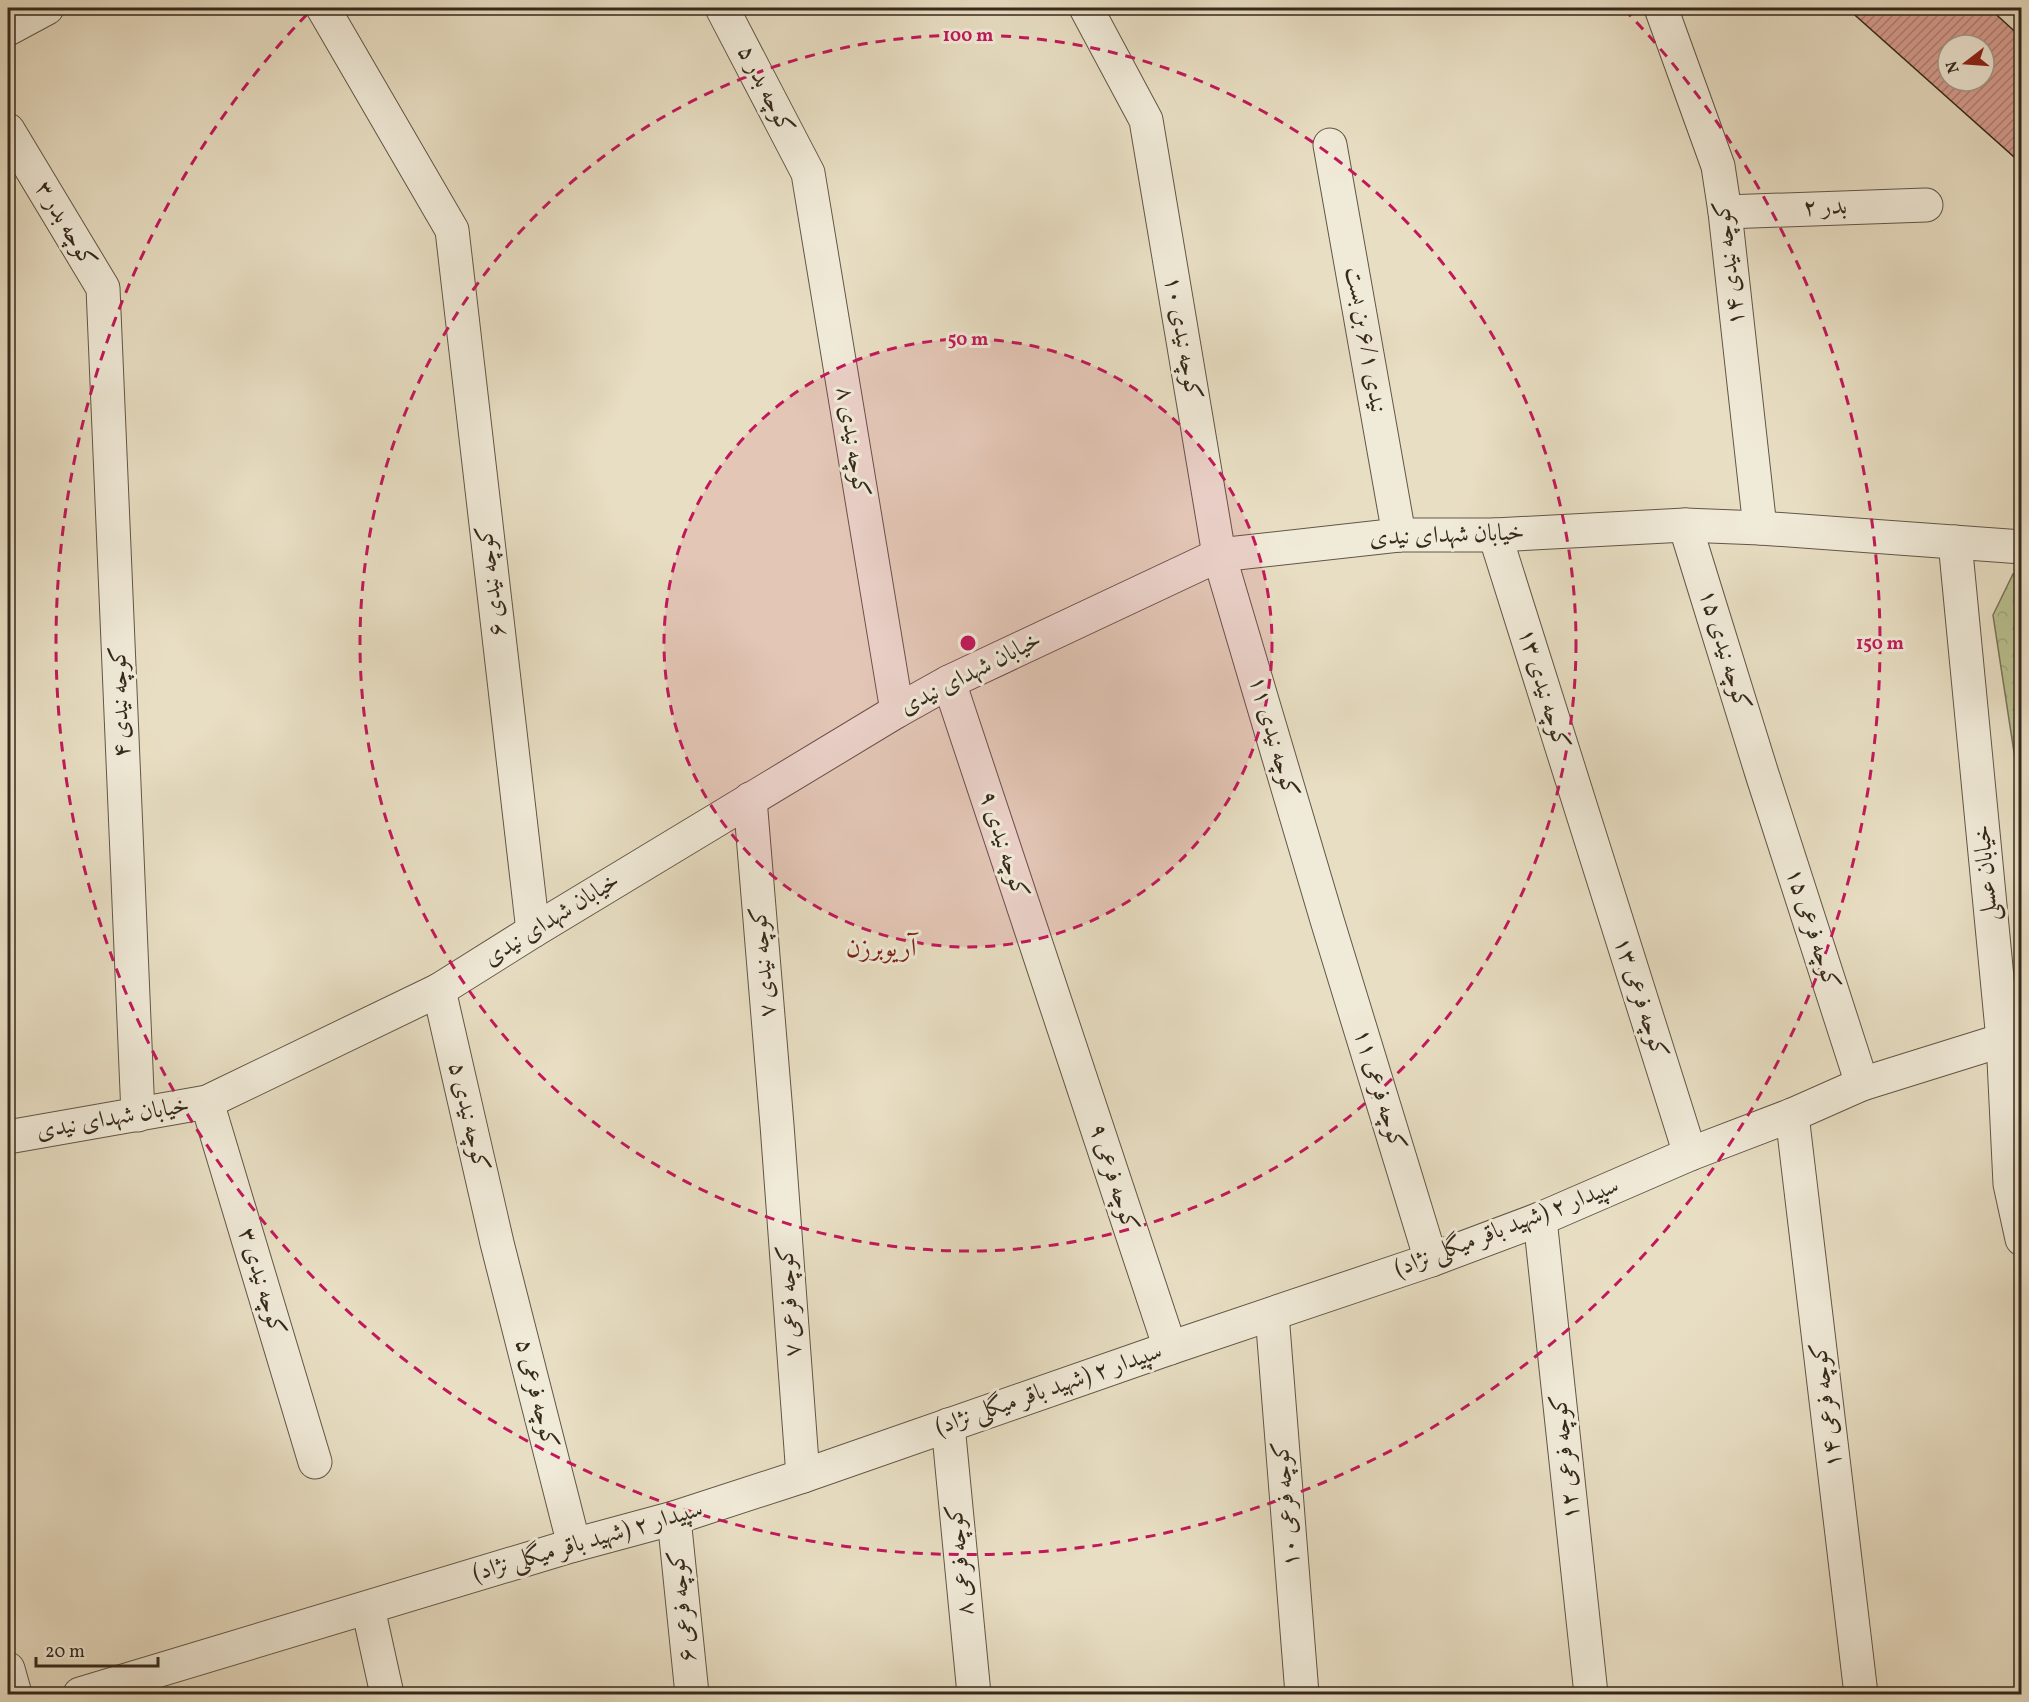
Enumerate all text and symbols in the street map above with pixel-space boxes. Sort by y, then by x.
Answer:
text: 100 m [943,24,993,49]
north arrow [1936,33,1996,93]
street label: کوچه بدر ۵ [728,39,802,141]
text: N [1941,58,1966,76]
street label: کوچه بدر ۳ [26,175,104,275]
street label: بدر ۲ [1802,190,1848,226]
street label: کوچه نیدی ۱۴ [1705,199,1755,327]
street label: نیدی ۶/۱ بن بست [1335,264,1395,416]
street label: کوچه نیدی ۱۰ [1154,273,1210,403]
text: 50 m [948,328,988,353]
street label: کوچه نیدی ۸ [826,384,878,500]
street label: خیابان شهدای نیدی [1369,516,1525,556]
street label: کوچه نیدی ۶ [468,524,516,638]
street label: کوچه نیدی ۱۵ [1689,585,1759,715]
street label: خیابان شهدای نیدی [894,624,1048,724]
street label: کوچه نیدی ۱۳ [1508,624,1578,754]
text: 150 m [1856,632,1904,657]
centre of rings [958,633,978,653]
street label: کوچه نیدی ۴ [102,646,140,758]
street label: کوچه نیدی ۱۱ [1239,672,1307,802]
street label: کوچه نیدی ۹ [970,787,1036,903]
street label: خیابان عسلی [1966,823,2008,923]
street label: کوچه فرعی ۱۵ [1776,864,1848,994]
street label: خیابان شهدای نیدی [477,865,627,975]
street label: کوچه نیدی ۷ [742,905,786,1019]
district label: آریو‌برزن [846,931,919,967]
street label: کوچه فرعی ۱۳ [1604,933,1676,1063]
street label: کوچه فرعی ۱۱ [1344,1025,1414,1155]
street label: کوچه نیدی ۵ [439,1059,497,1175]
street label: خیابان شهدای نیدی [34,1089,192,1149]
street label: کوچه فرعی ۹ [1079,1119,1147,1237]
street label: سپیدار ۲ (شهید باقر میگلی نژاد) [1390,1169,1624,1287]
street label: کوچه نیدی ۳ [228,1224,294,1340]
street label: کوچه فرعی ۷ [769,1244,811,1358]
street label: کوچه فرعی ۵ [506,1335,566,1453]
street label: سپیدار ۲ (شهید باقر میگلی نژاد) [931,1335,1167,1445]
street label: کوچه فرعی ۱۴ [1802,1340,1852,1470]
street label: کوچه فرعی ۱۲ [1542,1392,1590,1522]
street label: کوچه فرعی ۱۰ [1265,1440,1309,1568]
street label: سپیدار ۲ (شهید باقر میگلی نژاد) [469,1493,707,1591]
street label: کوچه فرعی ۸ [938,1502,984,1618]
street label: کوچه فرعی ۶ [660,1548,706,1664]
scale bar [36,1630,158,1668]
text: 20 m [45,1640,85,1665]

